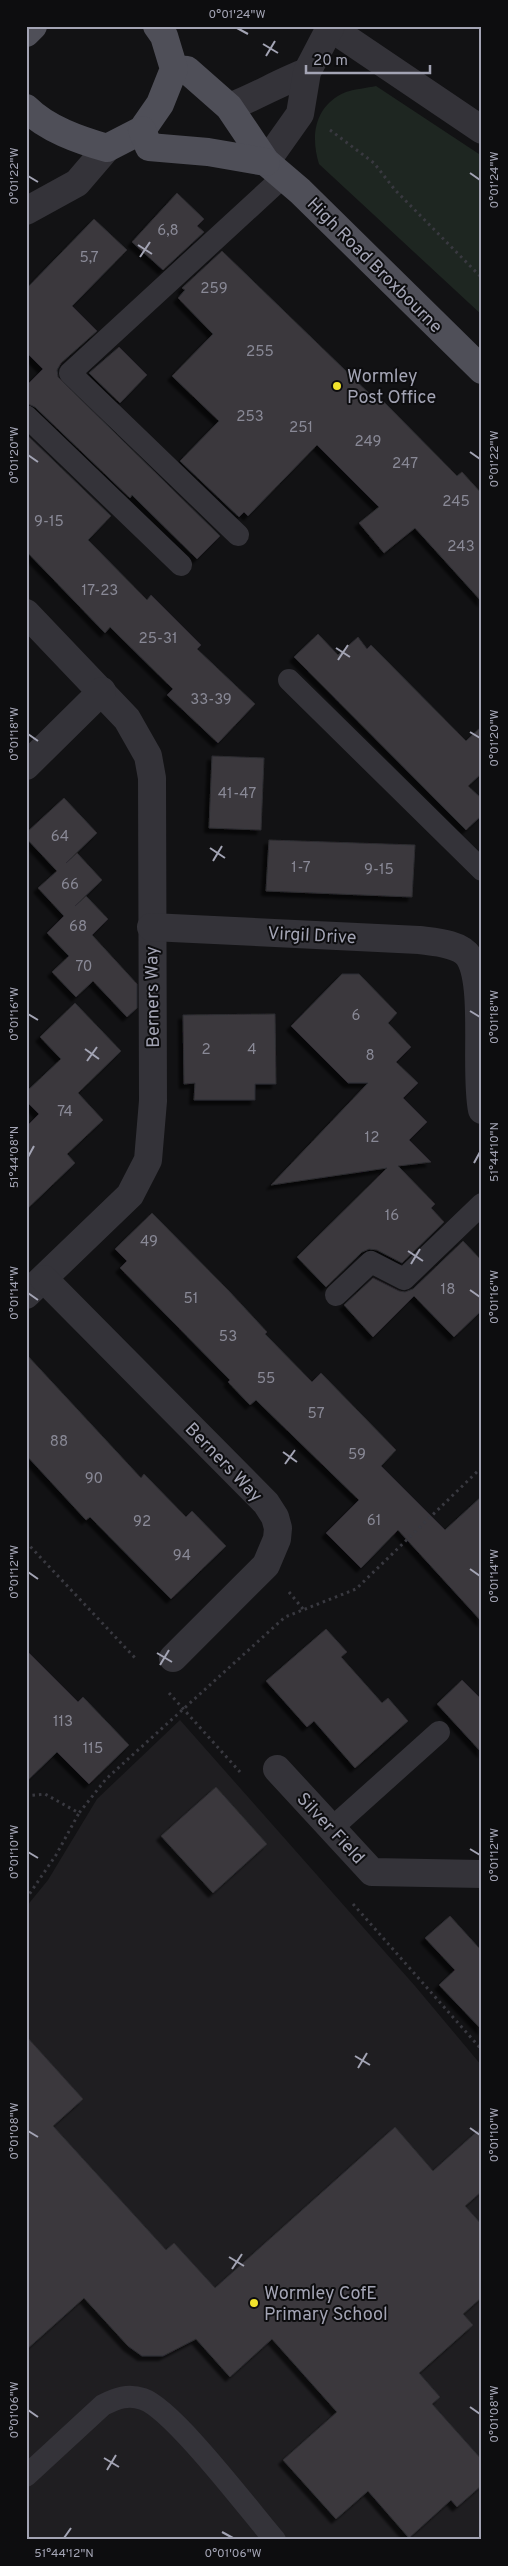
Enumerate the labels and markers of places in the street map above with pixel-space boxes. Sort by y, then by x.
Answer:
place label: Wormley Post Office [347,366,436,410]
marker: Wormley Post Office [331,380,343,392]
place label: Wormley CofE Primary School [264,2283,388,2327]
marker: Wormley CofE Primary School [248,2297,260,2309]

